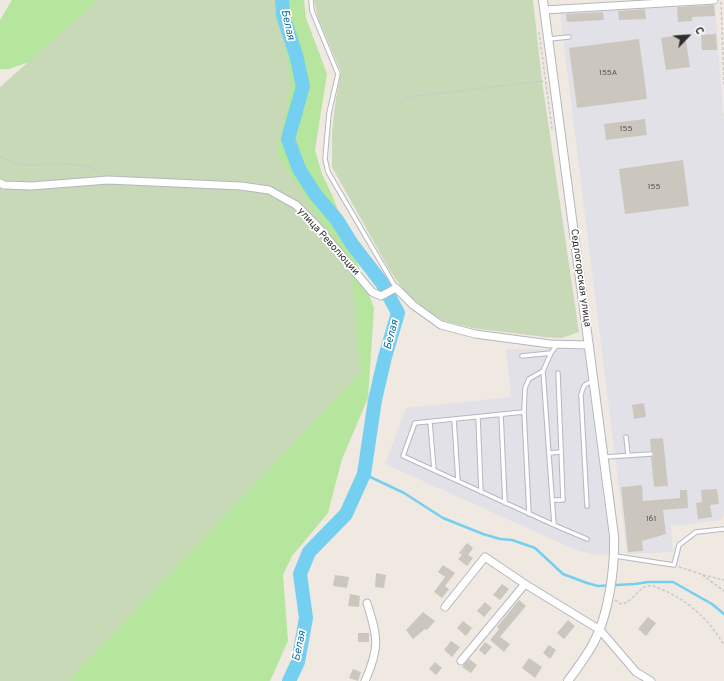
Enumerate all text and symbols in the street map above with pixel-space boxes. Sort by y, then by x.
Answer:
water label: Белая [277,9,297,41]
north arrow [668,16,708,56]
text: С [691,25,707,37]
house number: 155А [599,68,617,78]
house number: 155 [620,124,632,134]
house number: 155 [648,182,660,192]
street label: улица Революции [295,206,361,278]
street label: Седлогорская улица [567,228,593,328]
water label: Белая [382,319,402,351]
house number: 161 [646,514,656,524]
water label: Белая [290,630,310,662]

